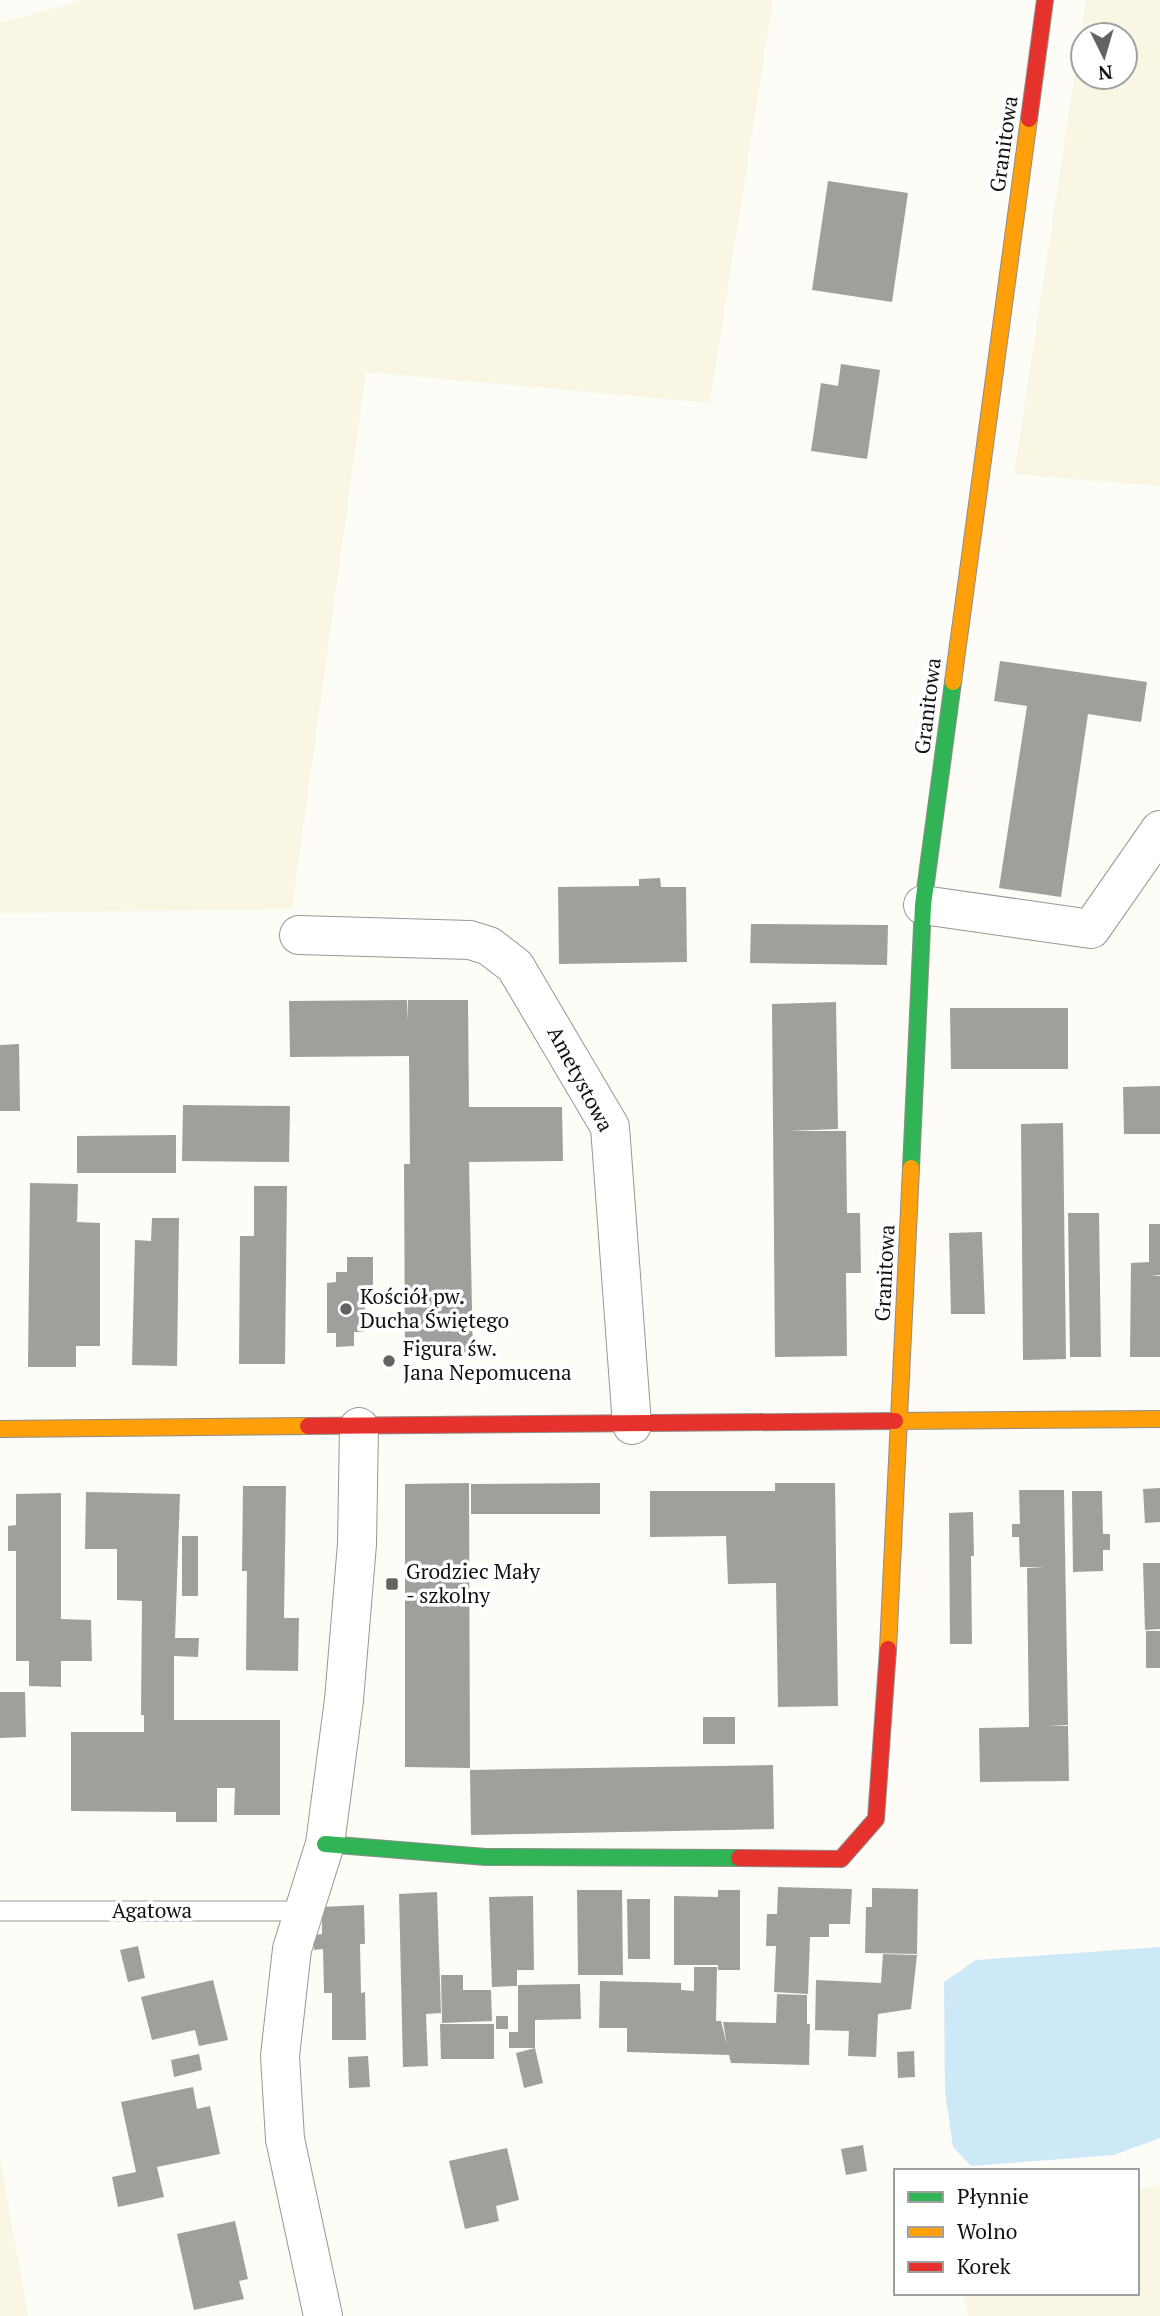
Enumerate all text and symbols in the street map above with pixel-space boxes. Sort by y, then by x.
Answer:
north arrow [1069,21,1139,91]
text: N [1097,60,1114,87]
street label: Granitowa [982,94,1024,194]
street label: Granitowa [907,656,947,756]
street label: Ametystowa [541,1021,621,1136]
street label: Granitowa [867,1223,901,1322]
place label: Kościół pw. Ducha Świętego [360,1282,509,1334]
marker: Kościół pw. Ducha Świętego [338,1301,354,1317]
place label: Figura św. Jana Nepomucena [403,1334,572,1386]
marker: Figura św. Jana Nepomucena [381,1353,397,1369]
place label: Grodziec Mały - szkolny [406,1557,540,1609]
marker: Grodziec Mały - szkolny [384,1576,400,1592]
street label: Agatowa [112,1896,193,1924]
legend [894,2169,1139,2295]
text: Płynnie [957,2182,1029,2210]
text: Wolno [957,2217,1017,2245]
text: Korek [957,2252,1011,2280]

